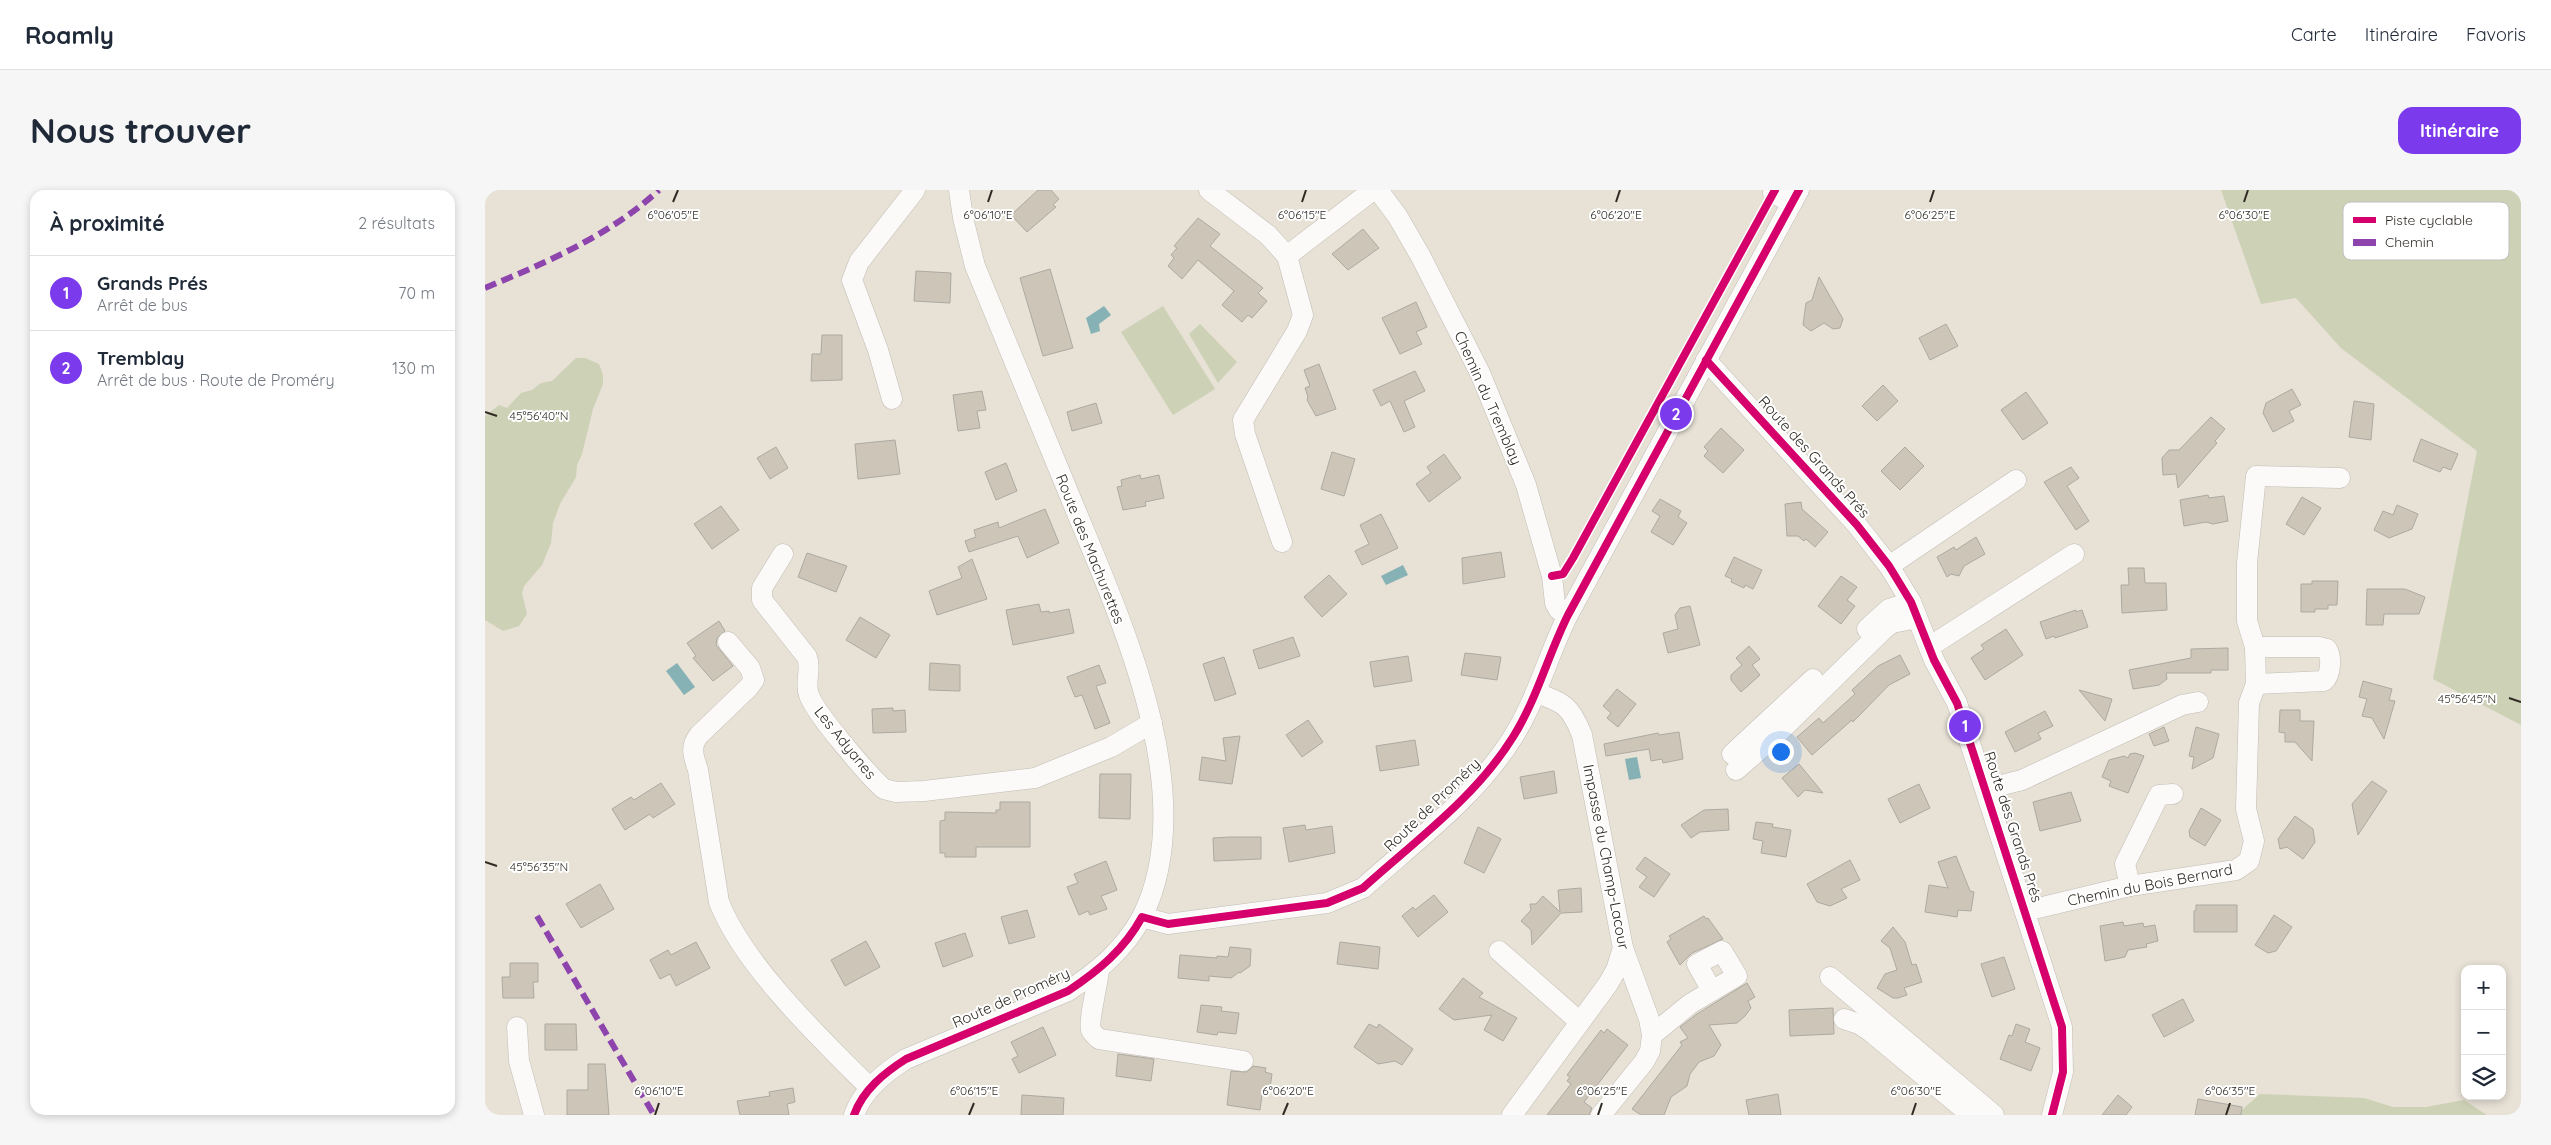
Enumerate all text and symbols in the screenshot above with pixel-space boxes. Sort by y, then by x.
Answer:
text: Roamly [25,20,114,50]
text: Carte [2291,23,2337,46]
text: Itinéraire [2365,23,2438,46]
text: Favoris [2466,23,2526,46]
button: Itinéraire [2398,107,2521,154]
text: Nous trouver [30,108,251,152]
legend [2343,202,2509,260]
text: 6°06'05"E [647,207,699,222]
text: 6°06'10"E [963,207,1013,222]
text: 6°06'15"E [1278,207,1327,222]
text: 6°06'20"E [1590,207,1642,222]
text: 6°06'25"E [1905,207,1956,222]
text: 6°06'30"E [2218,207,2270,222]
text: À proximité [50,210,165,236]
text: Piste cyclable [2385,211,2473,229]
text: 2 résultats [358,213,435,233]
text: Chemin [2385,233,2434,251]
text: Grands Prés [97,271,208,295]
text: 1 [63,283,69,303]
text: 70 m [398,283,435,303]
text: Arrêt de bus [97,295,188,315]
street label: Chemin du Tremblay [1450,328,1526,468]
text: Tremblay [97,346,184,370]
text: 2 [61,358,71,378]
text: 130 m [392,358,435,378]
text: Arrêt de bus · Route de Proméry [97,370,335,390]
street label: Route des Grands Prés [1755,392,1874,522]
pin: 2 [1660,395,1692,433]
text: 45°56'40"N [509,408,569,423]
street label: Route des Machurettes [1052,471,1129,626]
text: 45°56'45"N [2438,691,2496,706]
street label: Les Adyanes [810,702,881,783]
pin: 1 [1949,707,1981,745]
your location [1768,739,1794,765]
street label: Route des Grands Prés [1980,749,2047,905]
street label: Route de Proméry [1379,754,1484,855]
street label: Impasse du Champ-Lacour [1579,763,1634,951]
text: 45°56'35"N [510,859,568,874]
street label: Chemin du Bois Bernard [2066,859,2234,910]
street label: Route de Proméry [949,963,1073,1032]
map controls [2461,965,2506,1100]
button: + [2461,965,2506,1010]
button: − [2461,1010,2506,1055]
button: layers [2461,1055,2506,1100]
text: 6°06'10"E [634,1083,684,1098]
text: 6°06'15"E [950,1083,999,1098]
text: 6°06'20"E [1262,1083,1314,1098]
text: 6°06'25"E [1577,1083,1628,1098]
text: 6°06'30"E [1890,1083,1942,1098]
text: 6°06'35"E [2205,1083,2255,1098]

